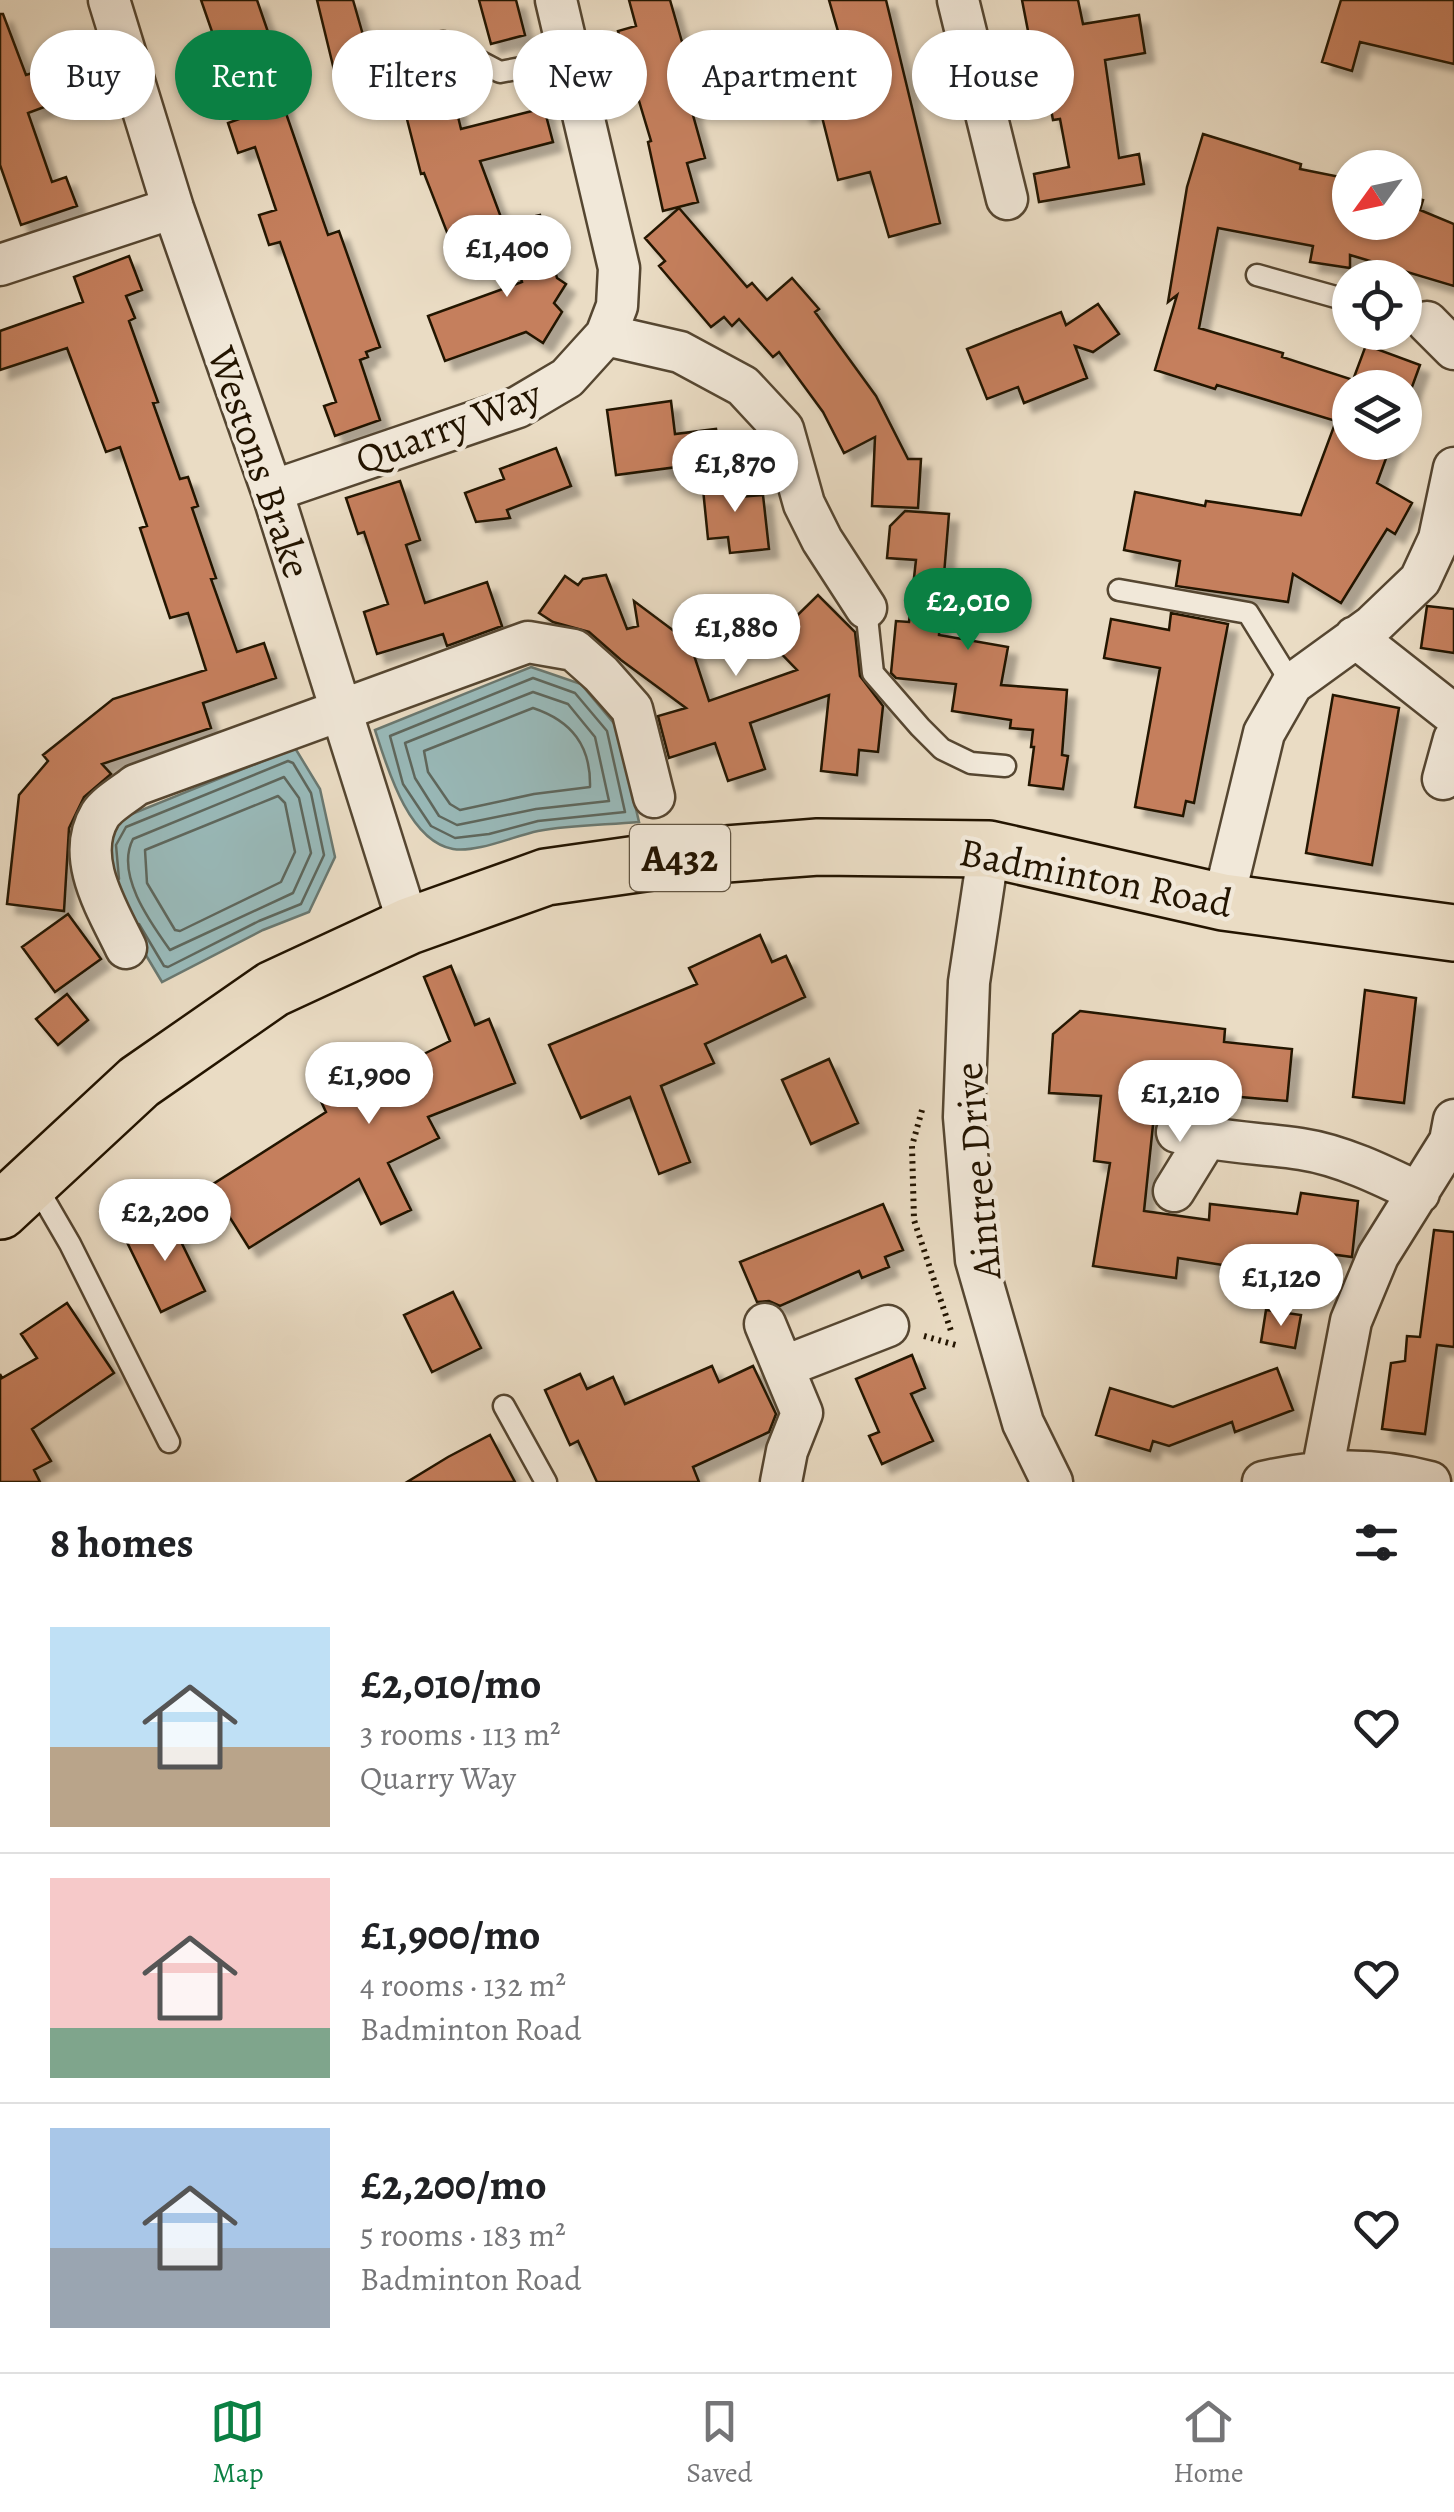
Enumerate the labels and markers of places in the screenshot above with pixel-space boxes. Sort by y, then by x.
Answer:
pin: £1,400 [426,215,588,300]
pin: £1,870 [654,430,816,515]
pin: £2,010 [887,568,1049,653]
pin: £1,880 [655,594,817,679]
pin: £1,900 [288,1042,450,1127]
pin: £1,210 [1099,1060,1261,1145]
pin: £2,200 [84,1179,246,1264]
pin: £1,120 [1200,1244,1362,1329]

